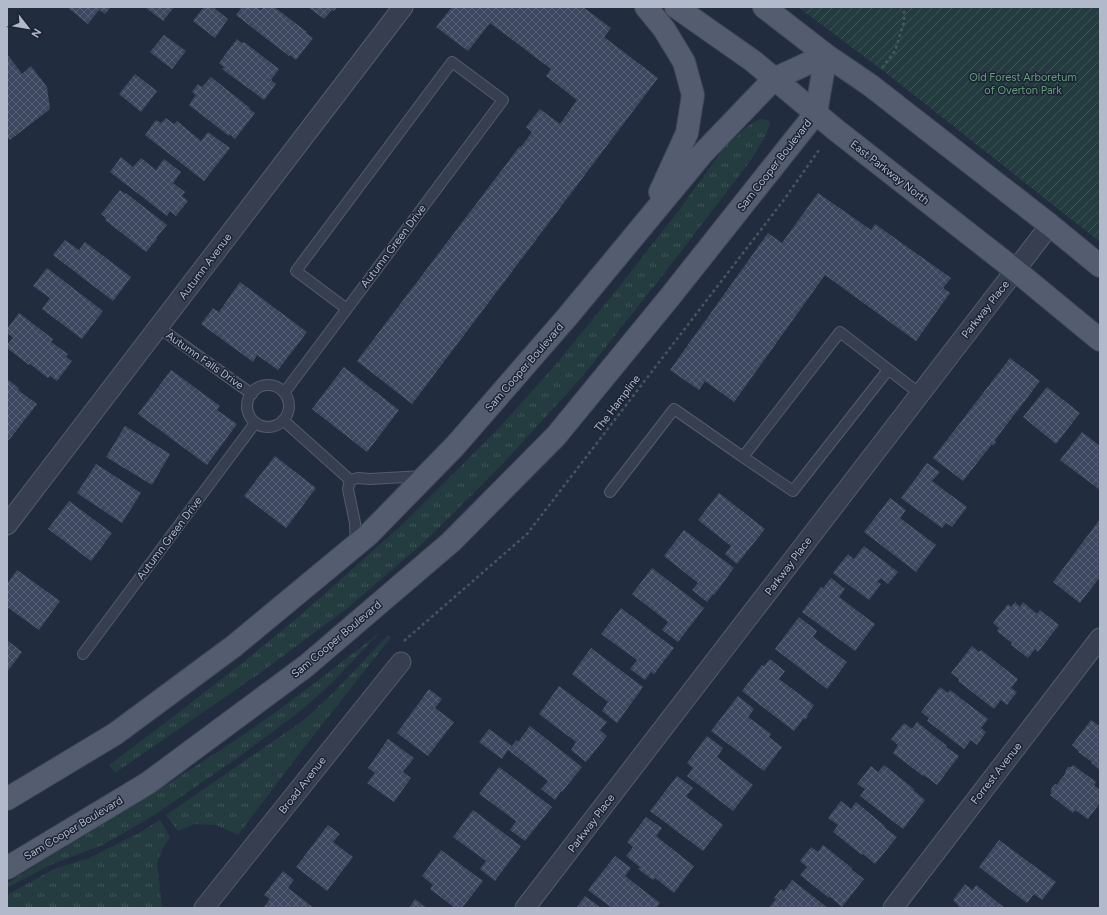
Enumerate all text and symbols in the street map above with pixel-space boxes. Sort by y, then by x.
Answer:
north arrow [8,8,48,48]
text: N [28,26,44,40]
park label: Old Forest Arboretum of Overton Park [969,71,1077,97]
street label: Sam Cooper Boulevard [734,117,814,214]
street label: East Parkway North [848,138,932,207]
street label: Autumn Green Drive [358,202,429,290]
street label: Autumn Avenue [176,231,234,302]
street label: Parkway Place [959,278,1012,341]
street label: Sam Cooper Boulevard [482,320,566,414]
street label: Autumn Falls Drive [163,329,246,392]
street label: The Hampline [592,372,643,434]
street label: Autumn Green Drive [134,494,205,582]
street label: Parkway Place [762,535,815,598]
street label: Sam Cooper Boulevard [289,598,384,681]
street label: Forrest Avenue [968,740,1025,807]
street label: Broad Avenue [276,754,329,816]
street label: Parkway Place [565,792,618,855]
street label: Sam Cooper Boulevard [21,794,125,863]

